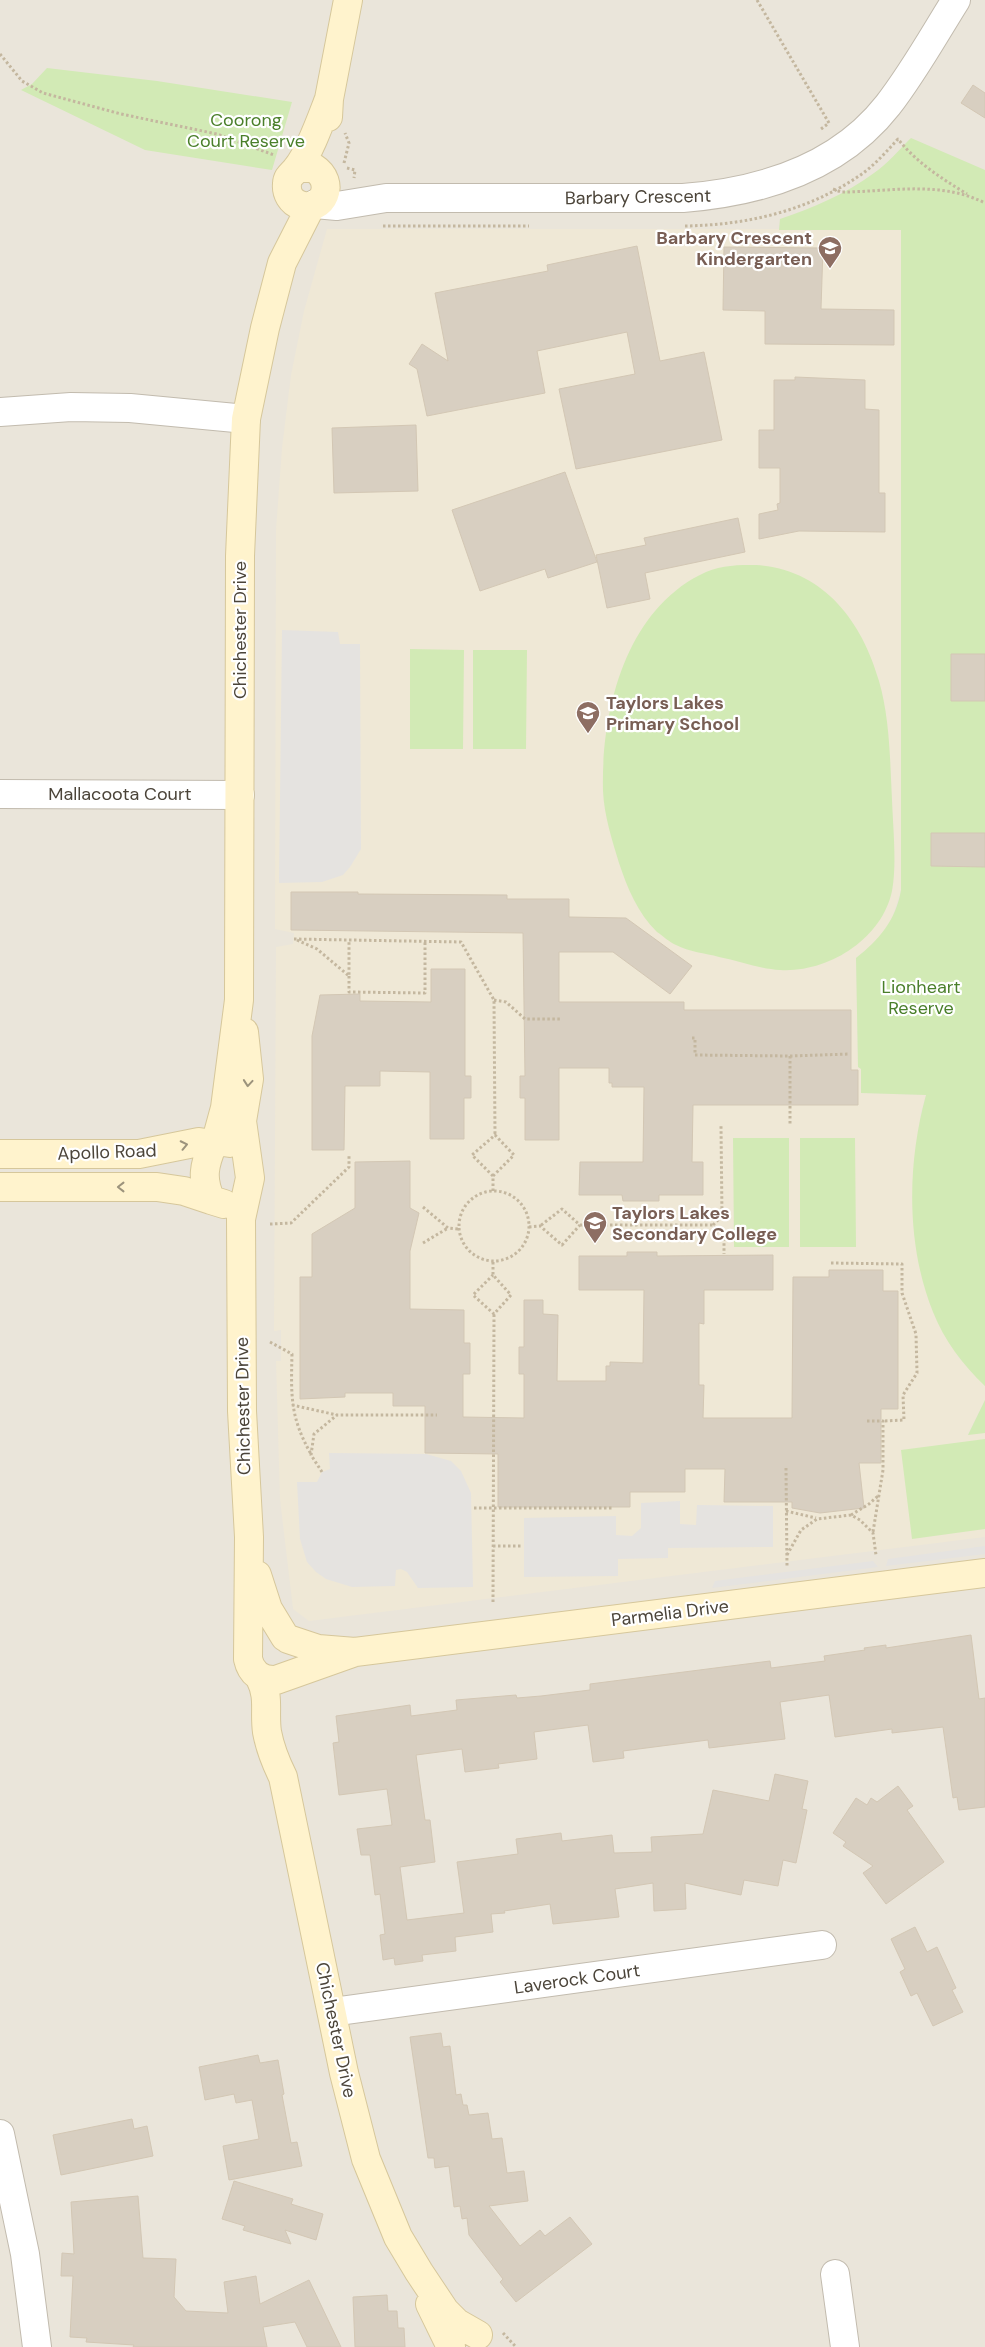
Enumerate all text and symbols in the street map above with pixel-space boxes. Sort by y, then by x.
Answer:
park label: Coorong Court Reserve [187,108,305,153]
street label: Barbary Crescent [565,184,711,210]
place label: Barbary Crescent Kindergarten [656,226,812,271]
school or university icon: Barbary Crescent Kindergarten [817,235,843,269]
street label: Chichester Drive [228,561,252,699]
place label: Taylors Lakes Primary School [606,691,739,736]
school or university icon: Taylors Lakes Primary School [575,700,601,734]
street label: Mallacoota Court [48,782,192,806]
park label: Lionheart Reserve [882,975,960,1020]
one-way arrow [243,1080,254,1088]
street label: Apollo Road [57,1138,157,1166]
one-way arrow [179,1141,188,1151]
one-way arrow [117,1182,125,1192]
place label: Taylors Lakes Secondary College [612,1201,777,1246]
school or university icon: Taylors Lakes Secondary College [582,1210,608,1244]
street label: Chichester Drive [230,1337,256,1475]
street label: Parmelia Drive [610,1594,730,1632]
street label: Laverock Court [512,1958,642,2000]
street label: Chichester Drive [310,1960,362,2100]

